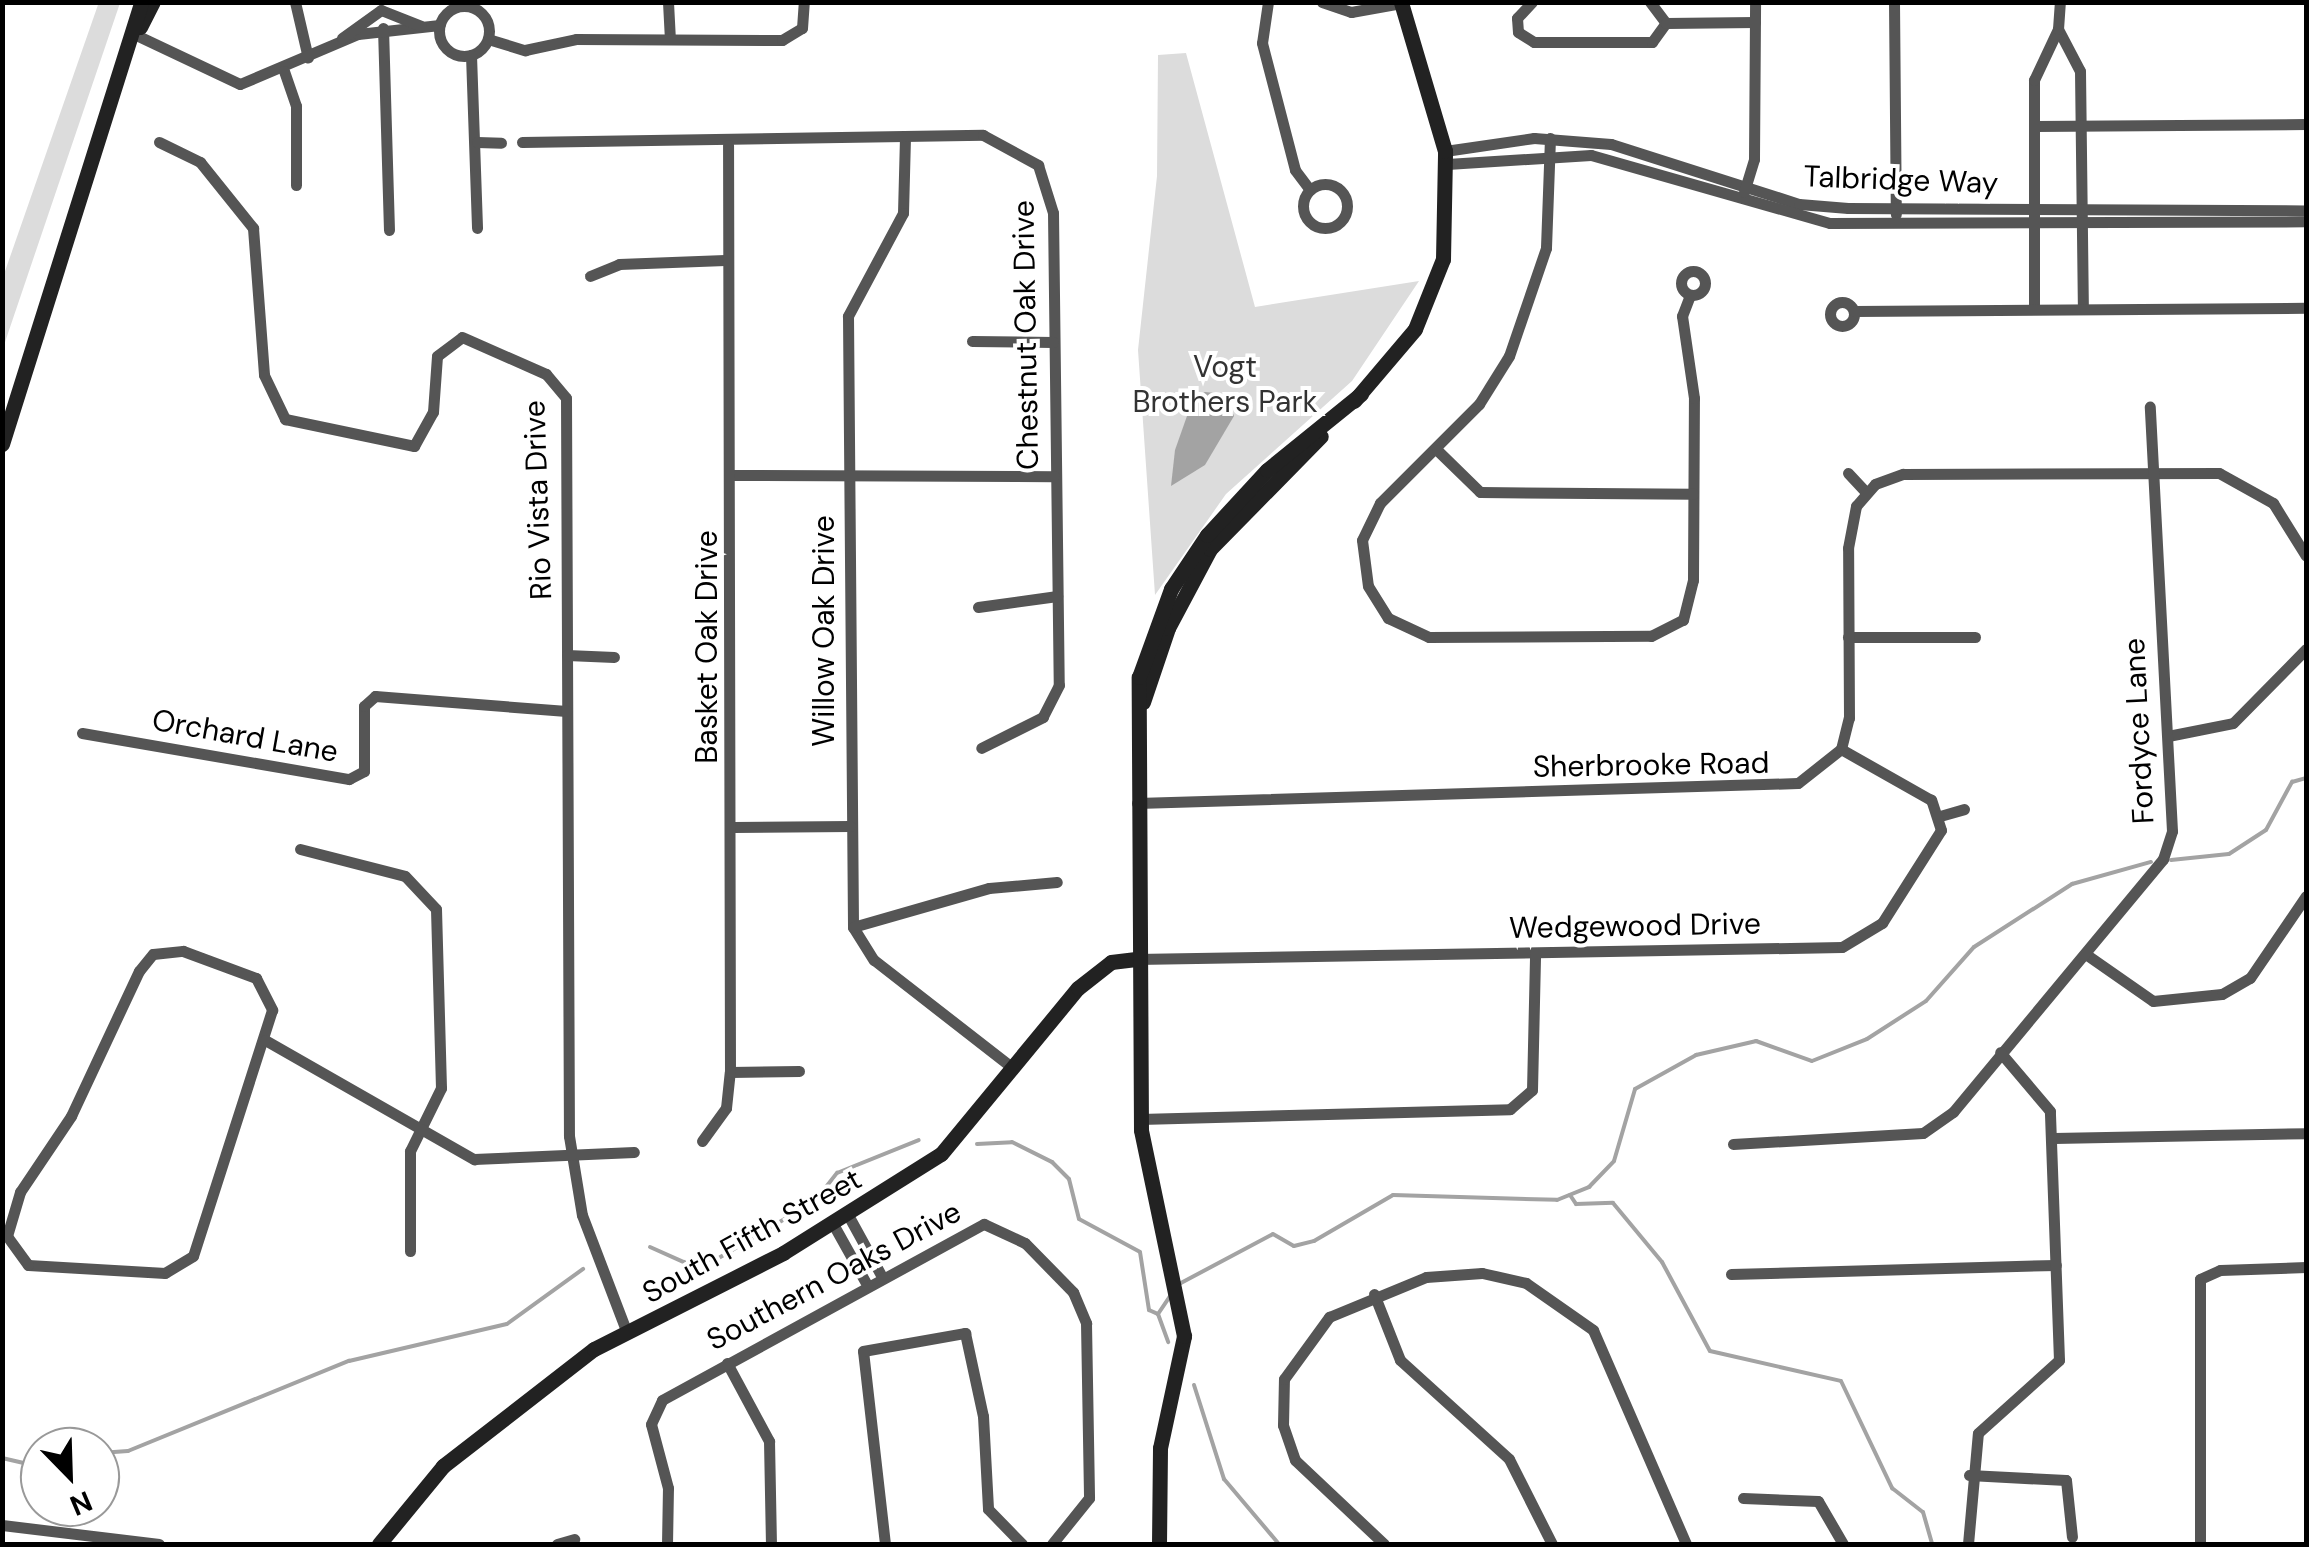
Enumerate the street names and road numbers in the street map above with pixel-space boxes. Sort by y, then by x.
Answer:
street label: Talbridge Way [1803,159,1999,201]
street label: Chestnut Oak Drive [1006,200,1046,470]
street label: Rio Vista Drive [517,400,559,600]
street label: Willow Oak Drive [806,515,842,747]
street label: Basket Oak Drive [689,530,725,764]
street label: Fordyce Lane [2116,637,2162,825]
street label: Orchard Lane [149,702,341,770]
street label: Sherbrooke Road [1532,745,1770,785]
street label: Wedgewood Drive [1509,906,1761,946]
street label: South Fifth Street [636,1161,868,1311]
street label: Southern Oaks Drive [701,1194,967,1358]

